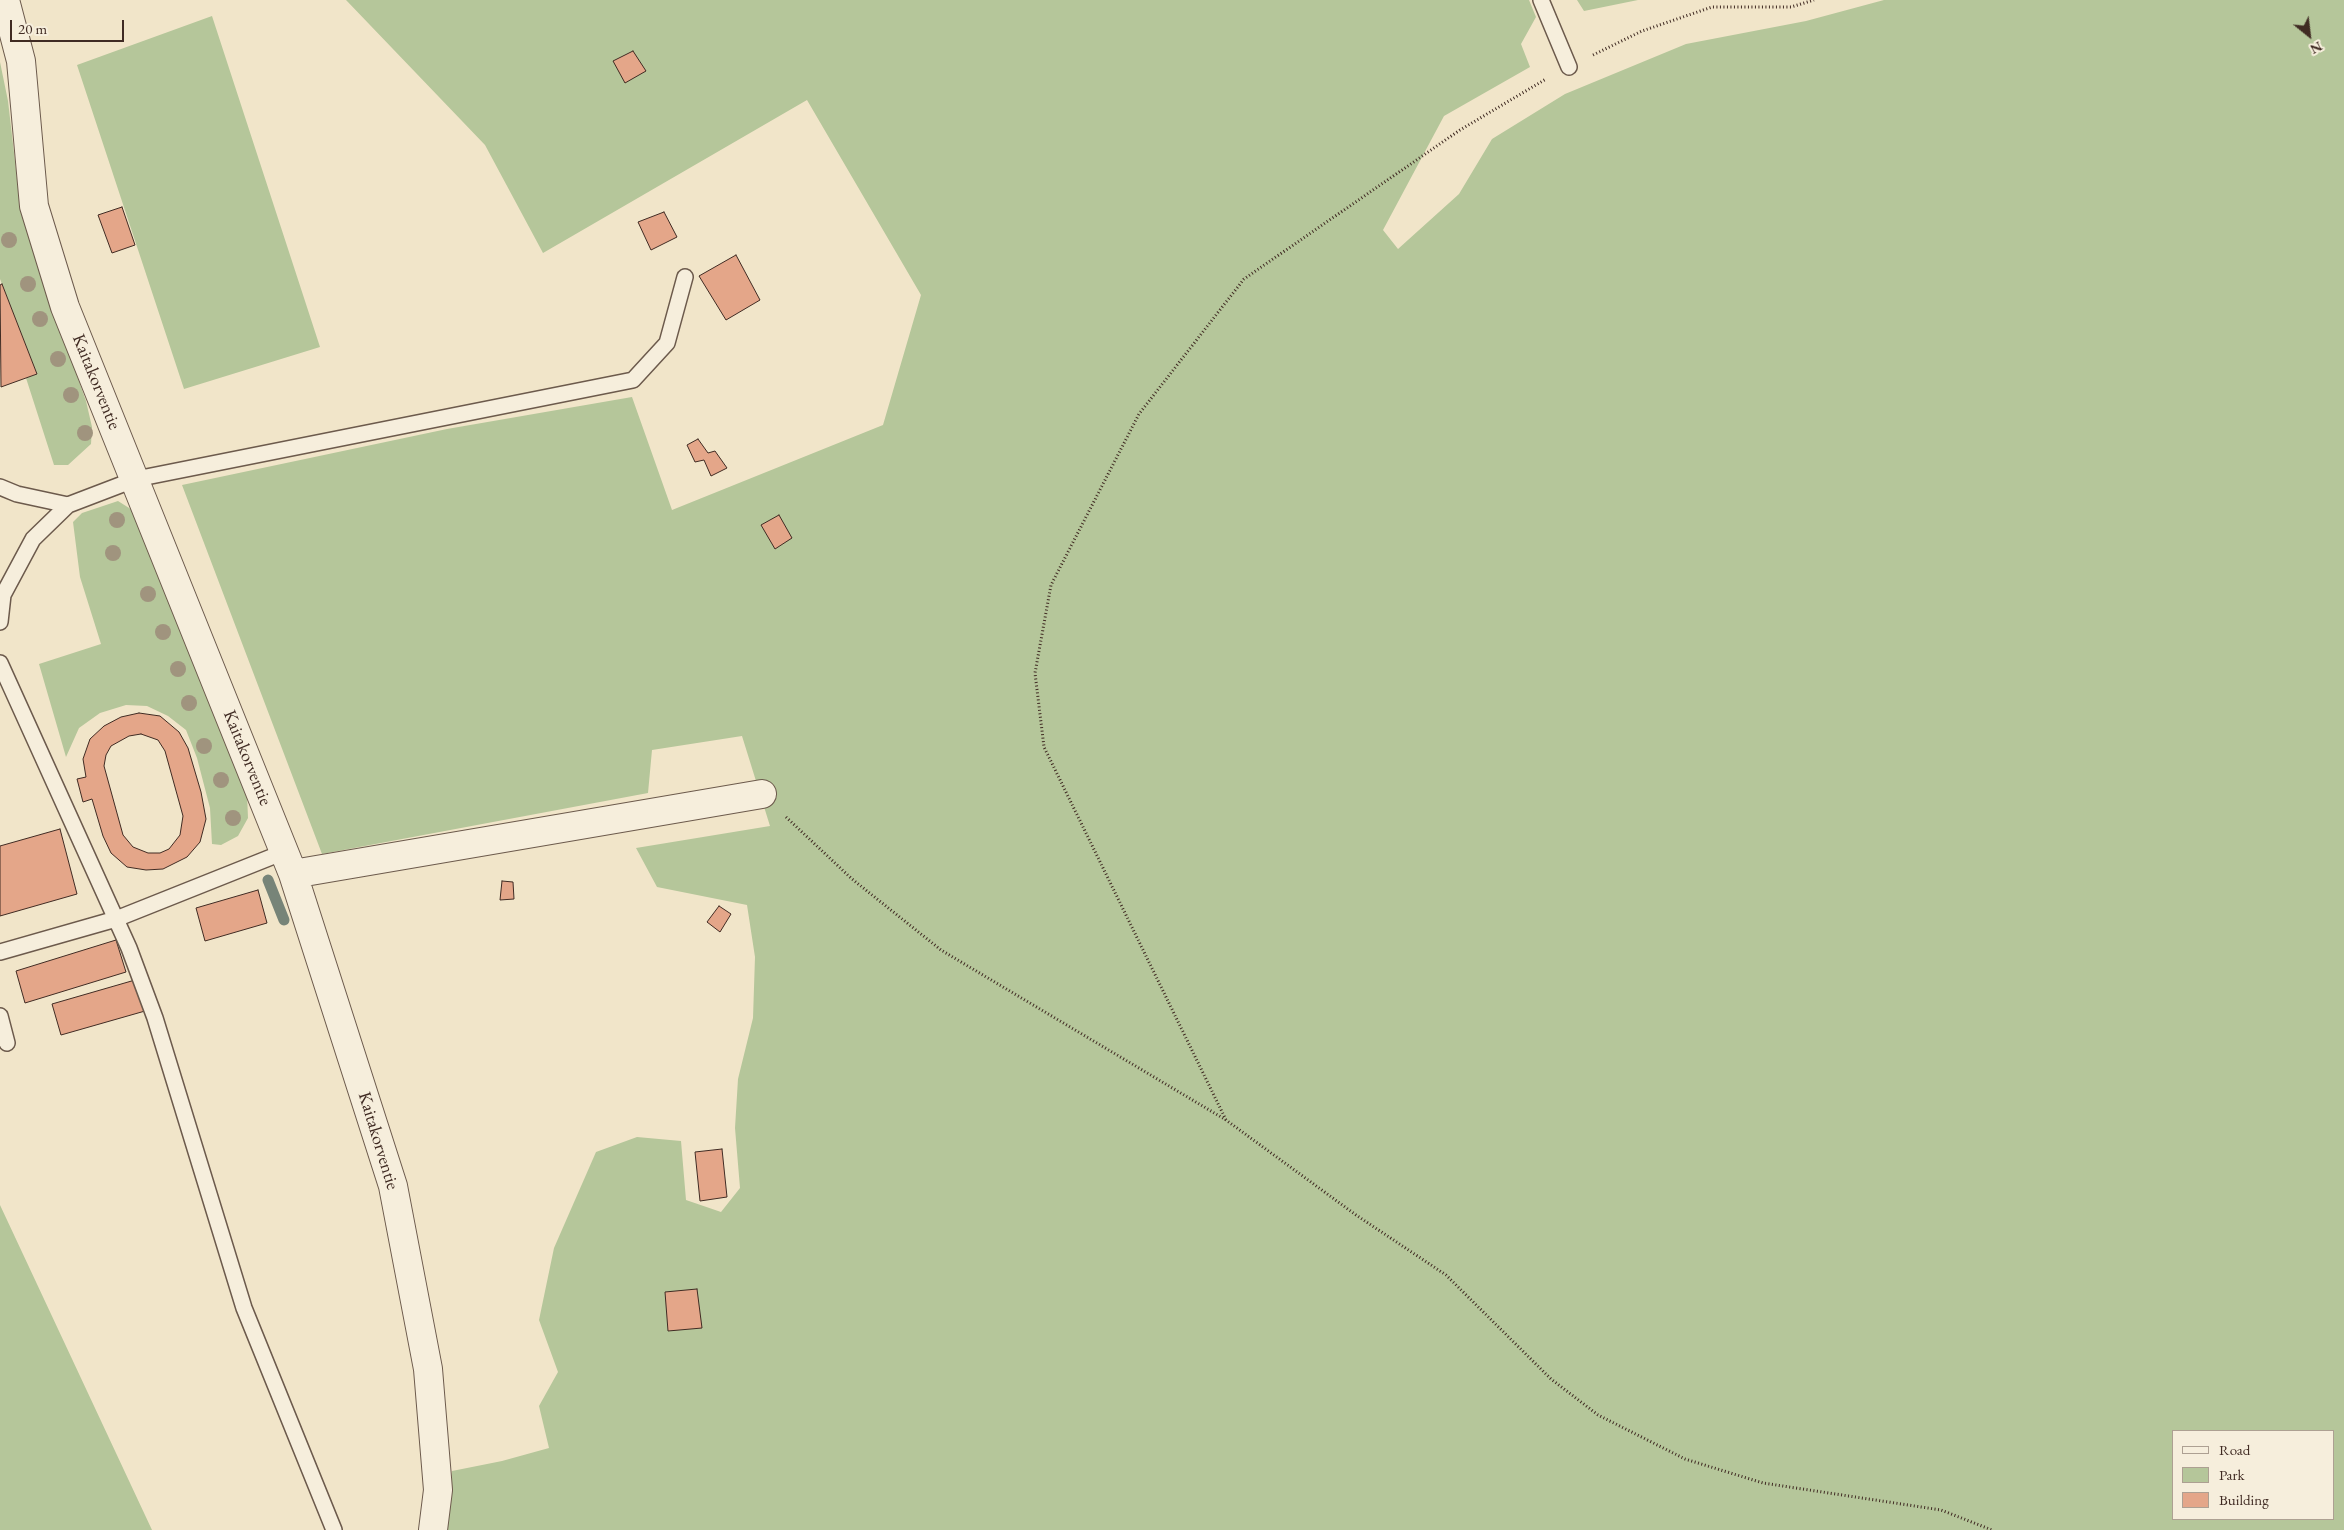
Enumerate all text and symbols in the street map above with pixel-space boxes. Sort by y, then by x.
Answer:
scale bar [12,10,126,42]
north arrow [2284,10,2334,60]
text: 20 m [18,19,47,38]
text: N [2307,37,2326,59]
street label: Kaitakorventie [67,331,125,433]
street label: Kaitakorventie [218,707,276,809]
street label: Kaitakorventie [353,1090,403,1192]
legend [2172,1430,2334,1520]
text: Road [2219,1440,2250,1459]
text: Park [2219,1465,2245,1484]
text: Building [2219,1490,2269,1509]

